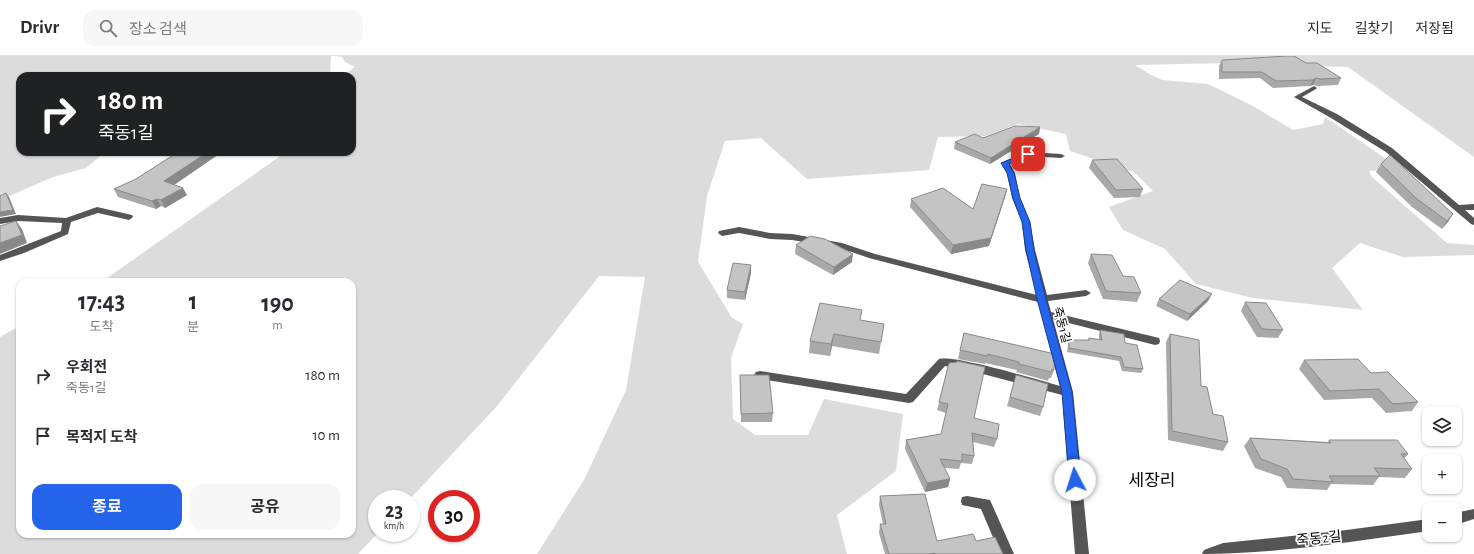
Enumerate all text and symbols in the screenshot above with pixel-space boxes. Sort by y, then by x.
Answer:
search box [83,10,363,46]
icon: search [97,17,119,39]
text: Drivr [20,18,59,37]
text: 장소 검색 [129,22,187,37]
text: 지도 [1307,22,1333,36]
text: 길찾기 [1355,22,1393,36]
text: 저장됨 [1415,22,1454,36]
text: 180 m [98,87,163,115]
icon: right [32,88,84,140]
text: 죽동1길 [98,125,154,143]
pin [1011,137,1045,171]
icon: arrive [1017,143,1039,165]
text: 17:43 [78,290,125,314]
text: 1 [189,290,197,314]
text: 190 [261,292,294,316]
street label: 죽동1길 [1051,305,1073,345]
text: m [272,319,283,332]
text: 도착 [90,321,114,334]
text: 분 [187,321,199,334]
text: 우회전 [66,360,107,375]
icon: right [32,365,54,387]
text: 180 m [305,368,340,383]
text: 죽동1길 [66,382,106,395]
map controls [1422,406,1462,542]
button: layers [1422,406,1462,446]
icon: arrive [32,425,54,447]
text: 10 m [312,428,340,443]
text: 목적지 도착 [66,430,137,445]
button: + [1422,454,1462,494]
position arrow [1054,459,1096,501]
district label: 세장리 [1129,472,1175,489]
button: 종료 [32,484,182,530]
button: 공유 [190,484,340,530]
speed limit sign: 30 [428,490,480,542]
text: 23 [385,501,403,521]
button: − [1422,502,1462,542]
text: km/h [384,521,404,531]
street label: 죽동2길 [1296,529,1342,548]

